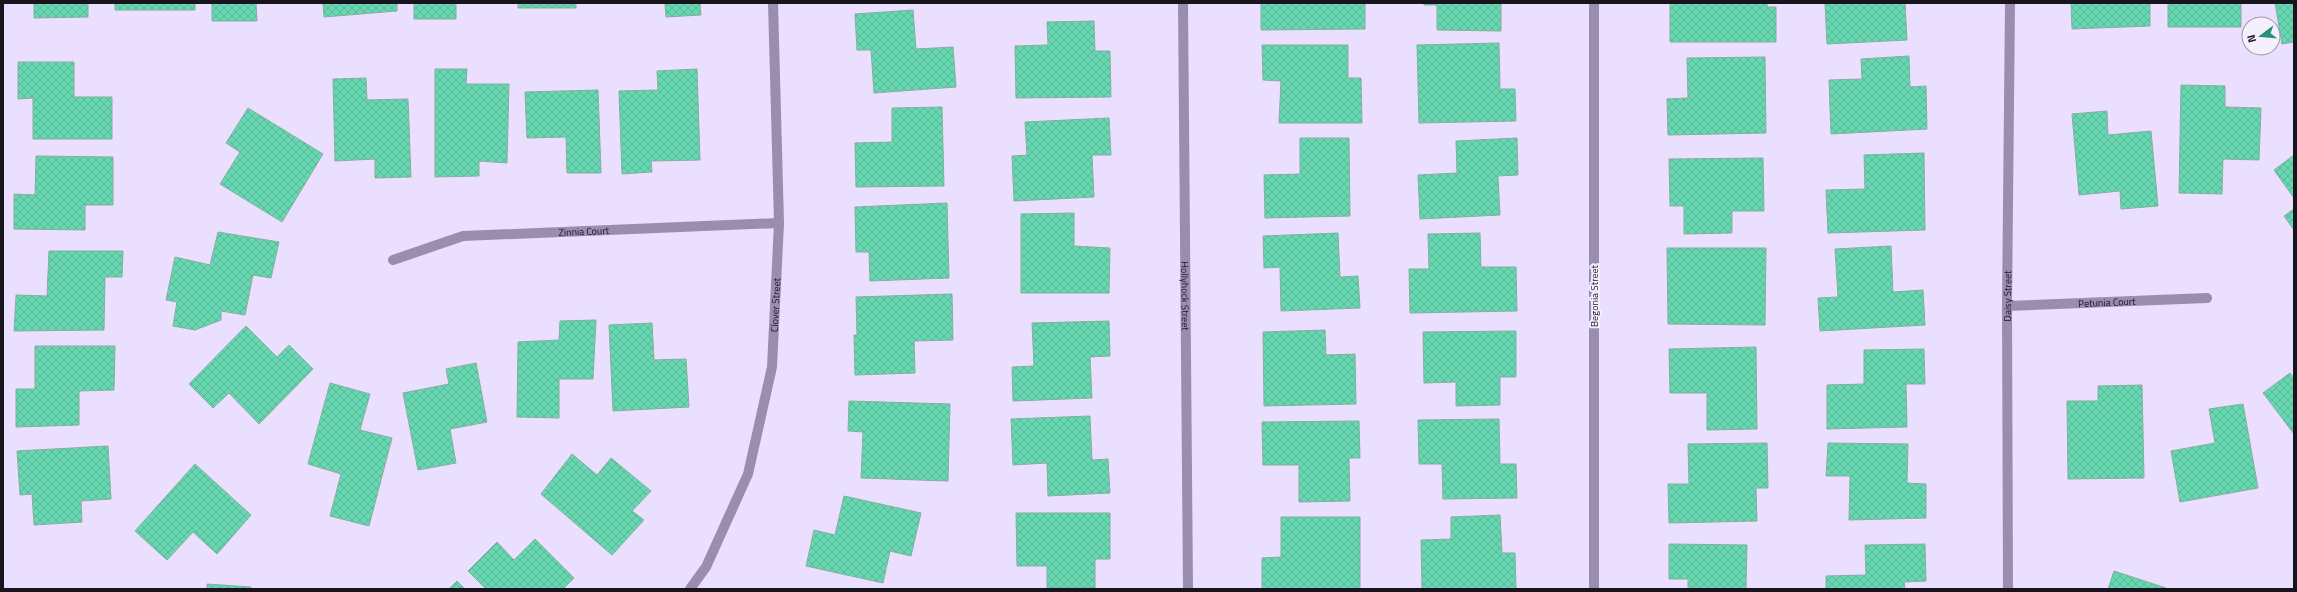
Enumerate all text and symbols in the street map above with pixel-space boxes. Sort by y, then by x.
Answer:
north arrow [2241,16,2281,56]
text: N [2243,33,2260,45]
street label: Zinnia Court [558,223,610,240]
street label: Hollyhock Street [1177,261,1193,331]
street label: Begonia Street [1587,264,1602,327]
street label: Daisy Street [2000,270,2015,322]
street label: Clover Street [767,277,784,332]
street label: Petunia Court [2078,294,2136,311]

